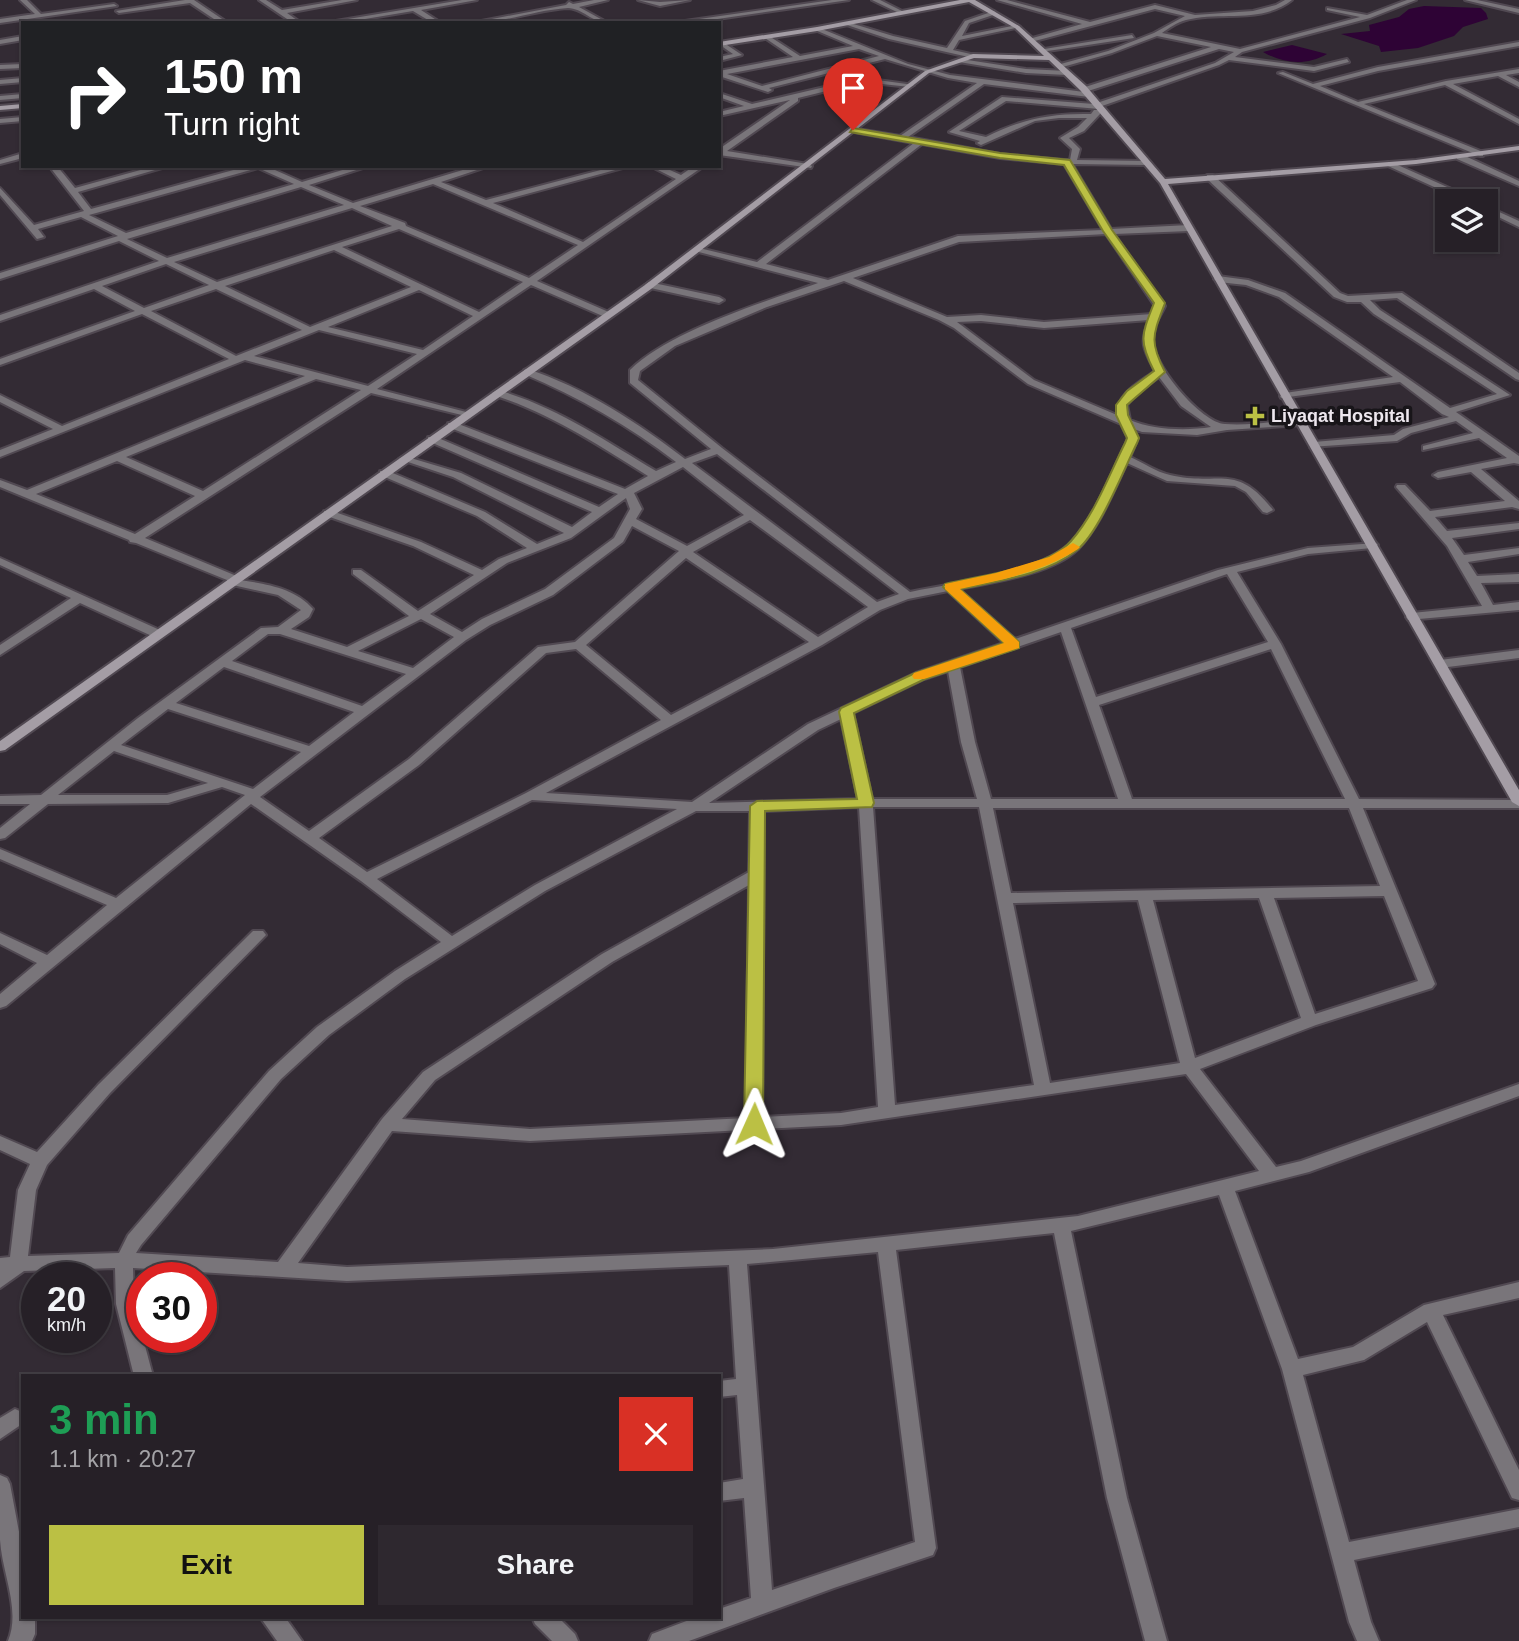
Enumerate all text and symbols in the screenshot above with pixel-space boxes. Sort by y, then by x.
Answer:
icon: right [49,49,140,140]
text: 150 m [164,49,303,103]
pin [823,58,883,130]
icon: arrive [834,69,872,107]
text: Turn right [164,106,300,142]
map controls [1435,189,1498,252]
button: layers [1435,189,1498,252]
marker: Liyaqat Hospital [1245,406,1265,426]
place label: Liyaqat Hospital [1271,406,1410,426]
position arrow [717,1087,791,1161]
speed limit sign: 30 [126,1262,217,1353]
text: 20 [47,1279,86,1318]
text: km/h [47,1315,86,1335]
text: 3 min [49,1396,159,1443]
button: close [619,1397,693,1471]
text: 1.1 km · 20:27 [49,1446,196,1472]
button: Exit [49,1525,364,1605]
button: Share [378,1525,693,1605]

